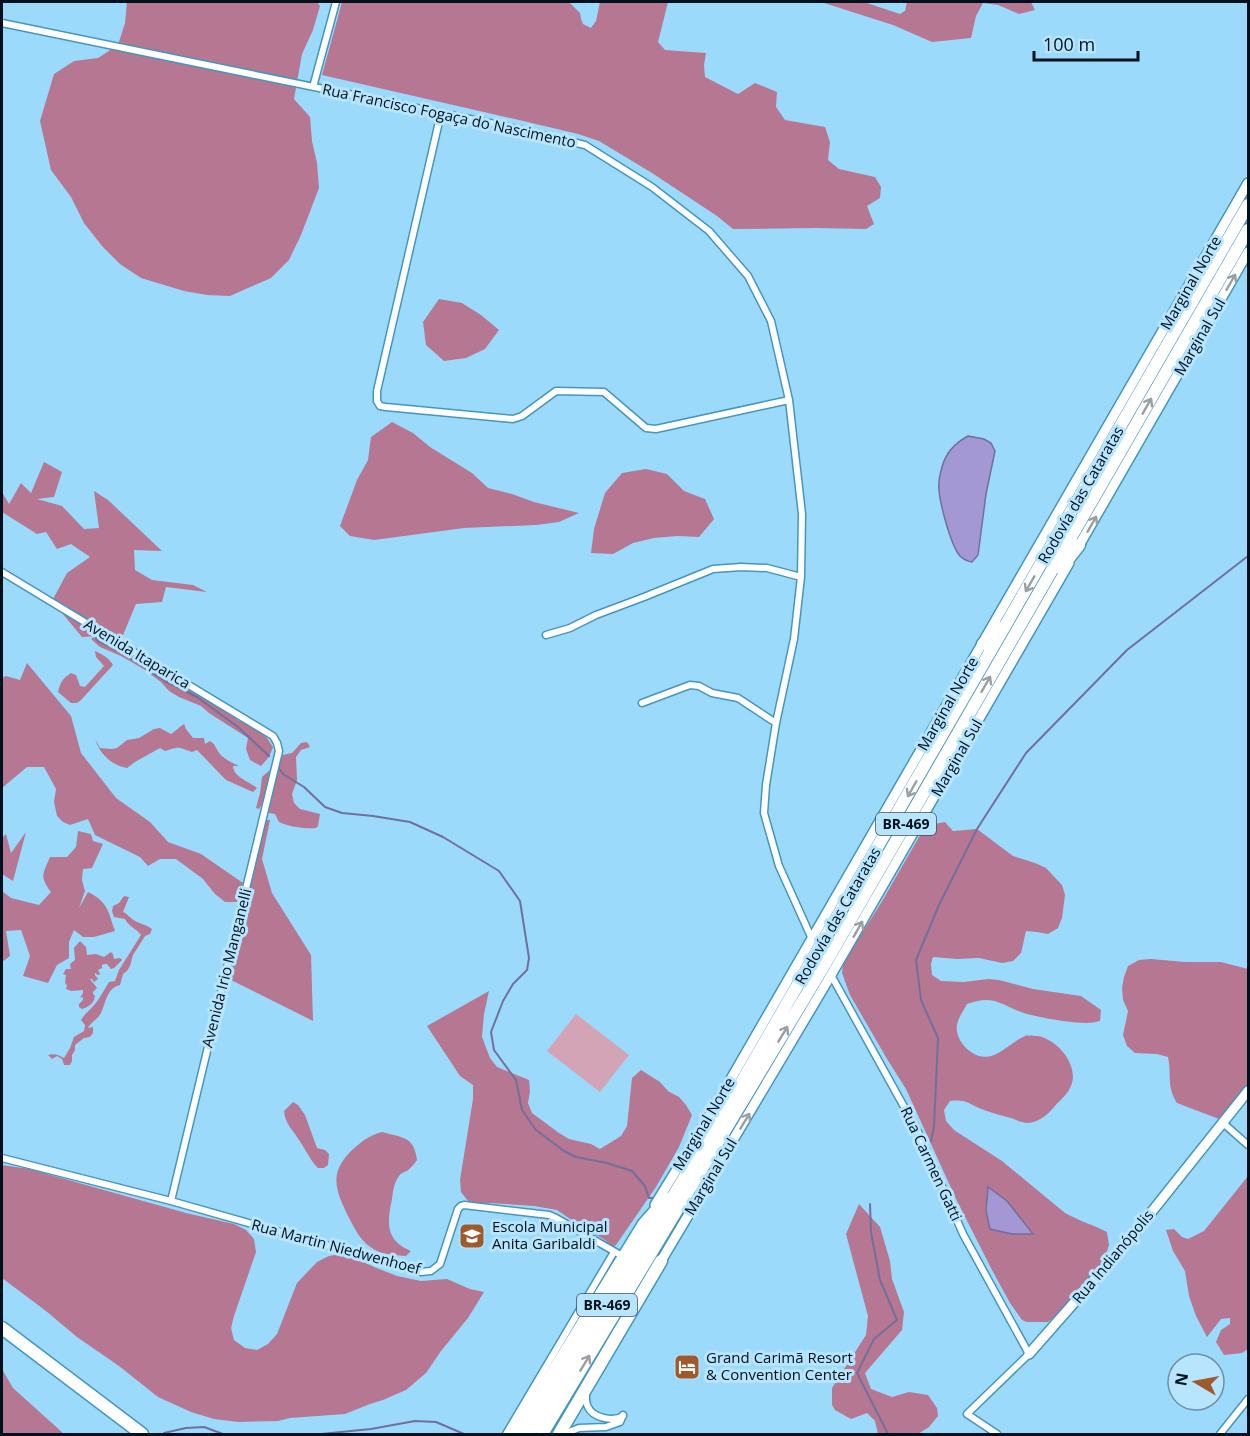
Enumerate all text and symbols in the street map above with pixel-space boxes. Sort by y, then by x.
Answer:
scale bar [1034,24,1138,62]
text: 100 m [1043,32,1095,56]
street label: Rua Francisco Fogaça do Nascimento [321,78,578,152]
street label: Marginal Norte [1155,232,1225,333]
one-way arrow [1226,274,1238,291]
street label: Marginal Sul [1169,294,1229,379]
one-way arrow [1141,398,1153,415]
street label: Rodovía das Cataratas [1033,422,1128,567]
one-way arrow [1086,516,1098,533]
one-way arrow [1024,575,1036,592]
street label: Avenida Itaparica [81,614,194,693]
street label: Marginal Norte [912,653,982,754]
one-way arrow [981,676,993,693]
street label: Marginal Sul [926,715,986,800]
one-way arrow [906,780,918,797]
road number: BR-469 [876,813,936,835]
street label: Rodovía das Cataratas [790,843,885,988]
street label: Avenida Irio Manganelli [197,886,255,1049]
one-way arrow [853,921,864,939]
one-way arrow [777,1026,789,1043]
street label: Marginal Norte [667,1073,739,1174]
street label: Rua Carmen Gatti [897,1103,967,1224]
one-way arrow [739,1113,751,1130]
street label: Marginal Sul [679,1134,741,1219]
street label: Rua Indianópolis [1067,1205,1157,1307]
street label: Rua Martin Niedwenhoef [249,1214,424,1279]
place label: Escola Municipal Anita Garibaldi [492,1216,608,1253]
school or university icon: Escola Municipal Anita Garibaldi [457,1221,487,1251]
road number: BR-469 [577,1294,637,1316]
place label: Grand Carimã Resort & Convention Center [706,1347,853,1384]
hotel icon: Grand Carimã Resort & Convention Center [672,1352,702,1382]
north arrow [1166,1352,1226,1412]
one-way arrow [579,1355,591,1372]
text: N [1169,1371,1193,1388]

